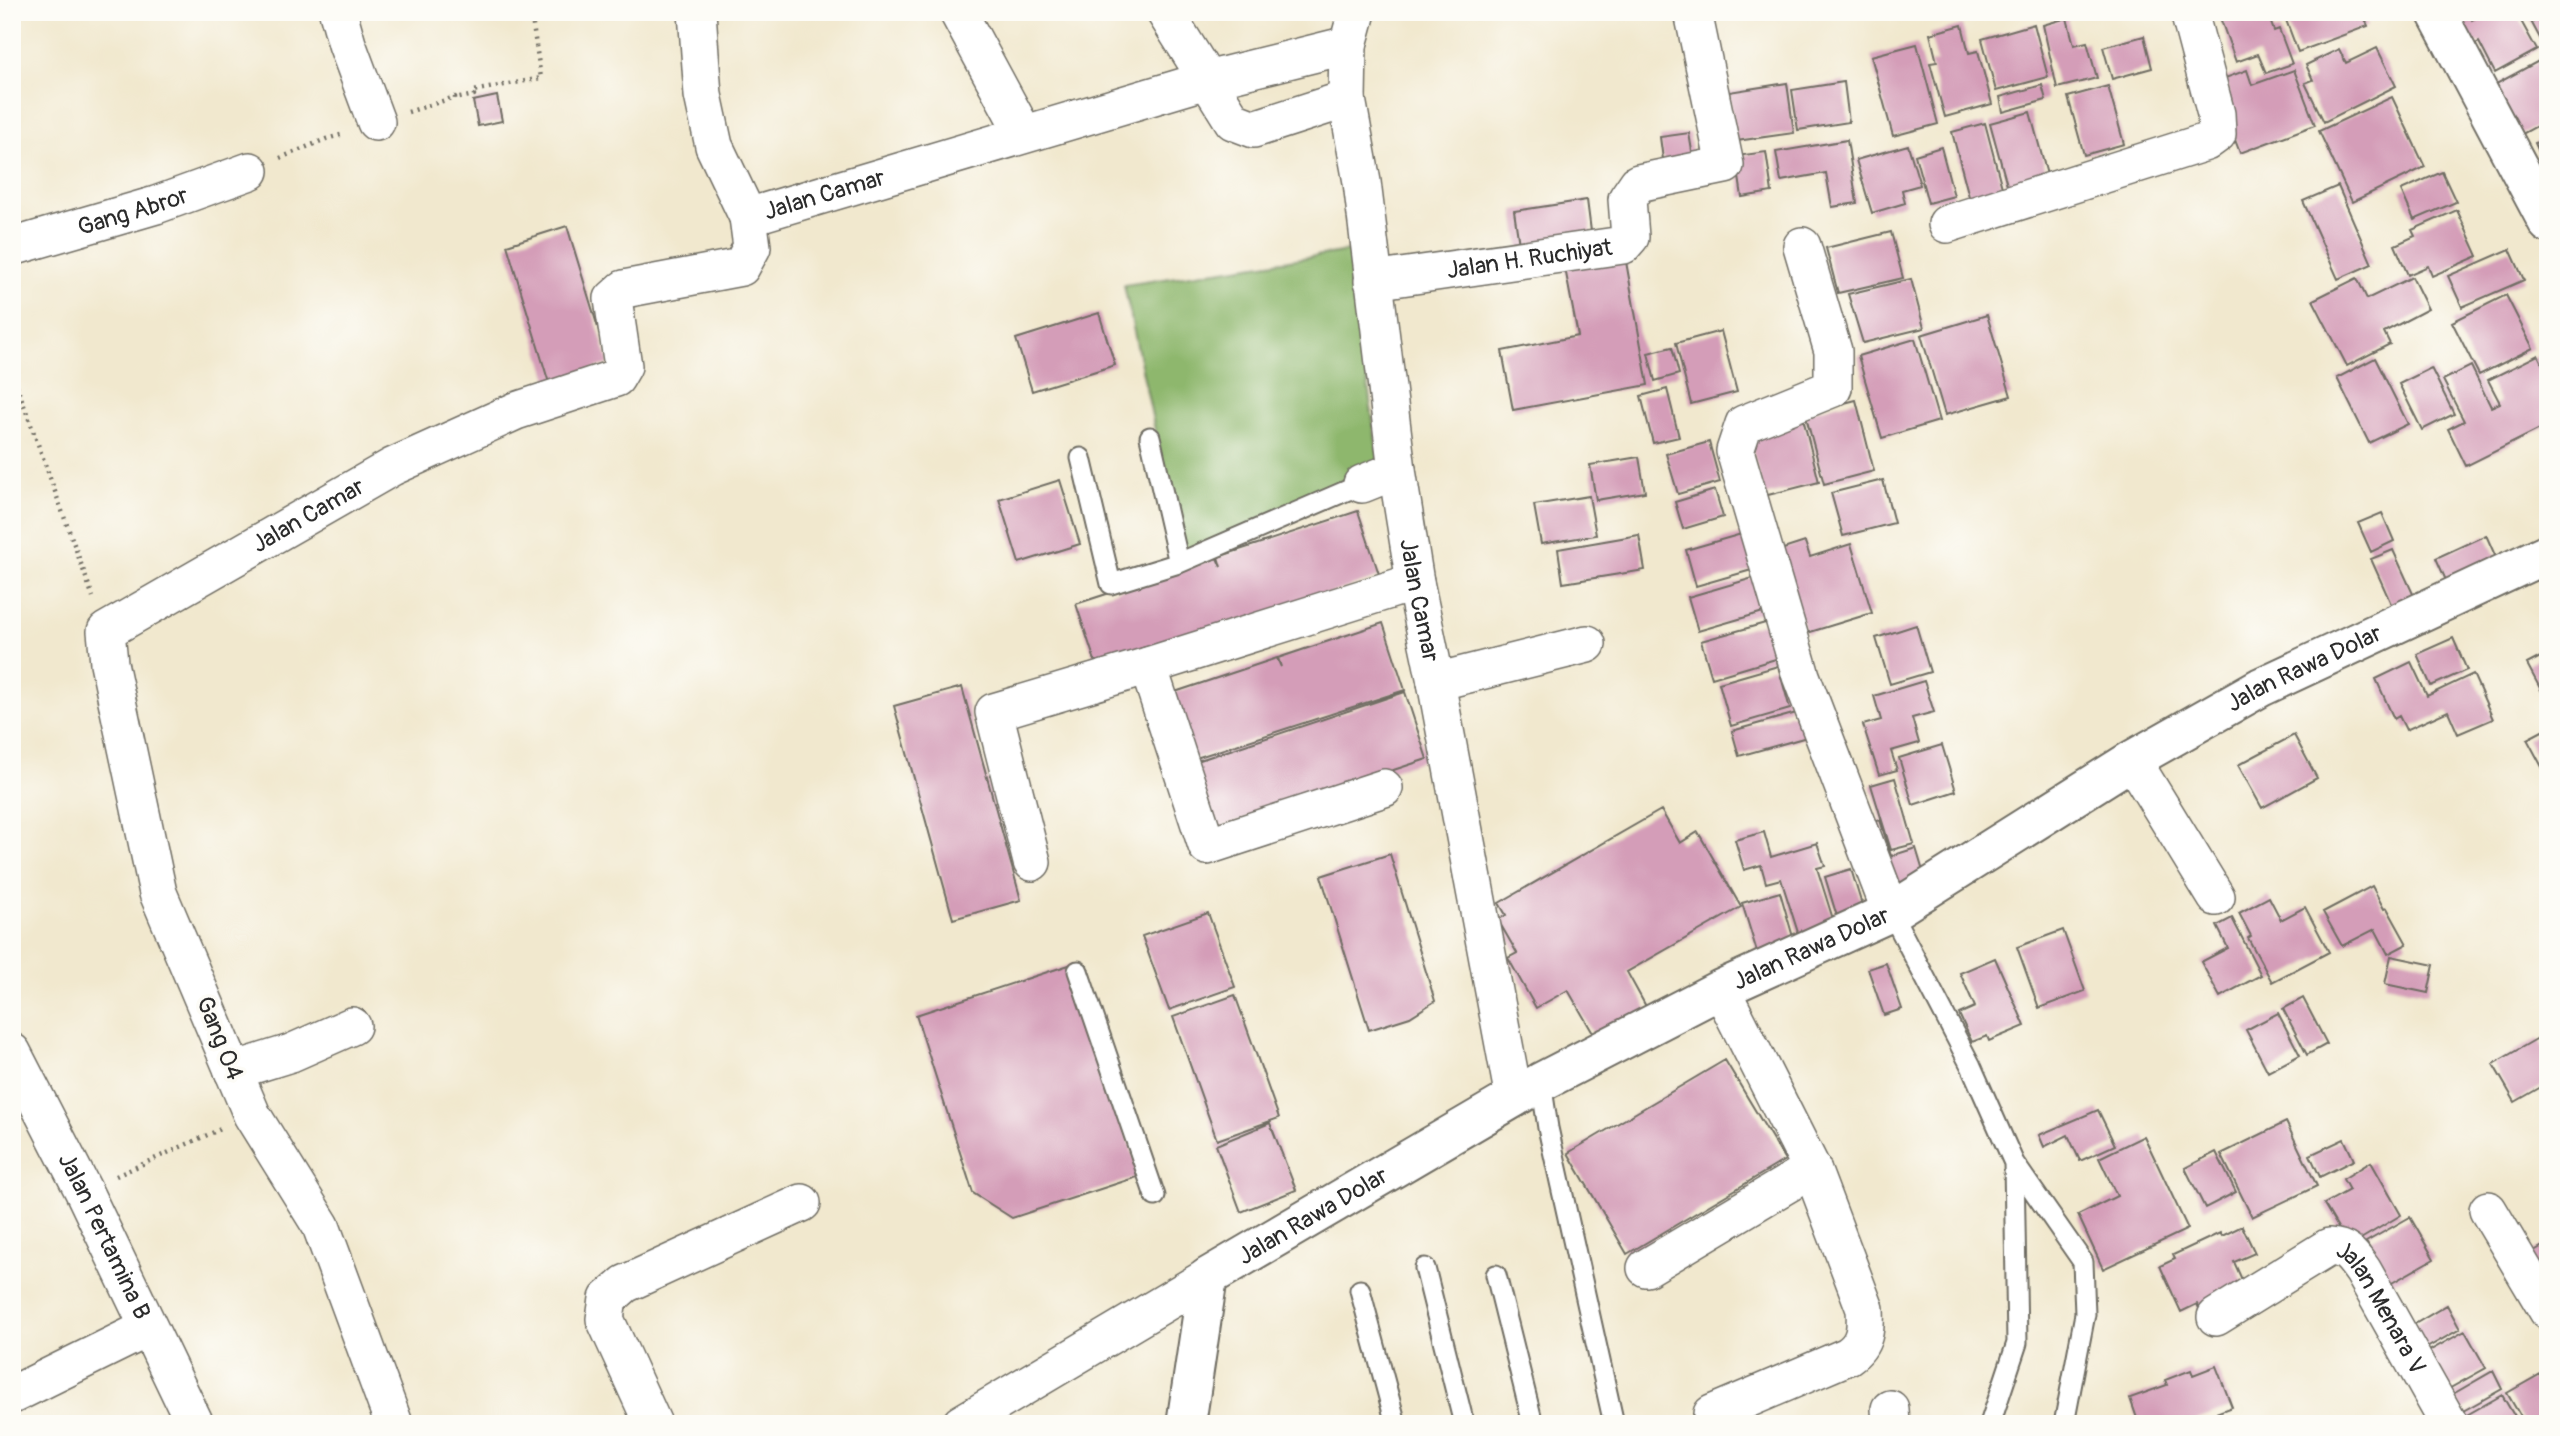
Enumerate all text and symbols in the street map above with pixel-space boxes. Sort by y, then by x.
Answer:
street label: Jalan Camar [761,163,889,226]
street label: Gang Abror [74,180,193,242]
street label: Jalan H. Ruchiyat [1445,233,1614,285]
street label: Jalan Camar [247,472,370,559]
street label: Jalan Camar [1393,537,1445,665]
street label: Jalan Rawa Dolar [2222,619,2387,718]
street label: Jalan Rawa Dolar [1728,900,1894,997]
street label: Gang 04 [190,992,249,1084]
street label: Jalan Pertamina B [51,1148,157,1324]
street label: Jalan Rawa Dolar [1233,1161,1393,1271]
street label: Jalan Menara V [2332,1235,2432,1379]

